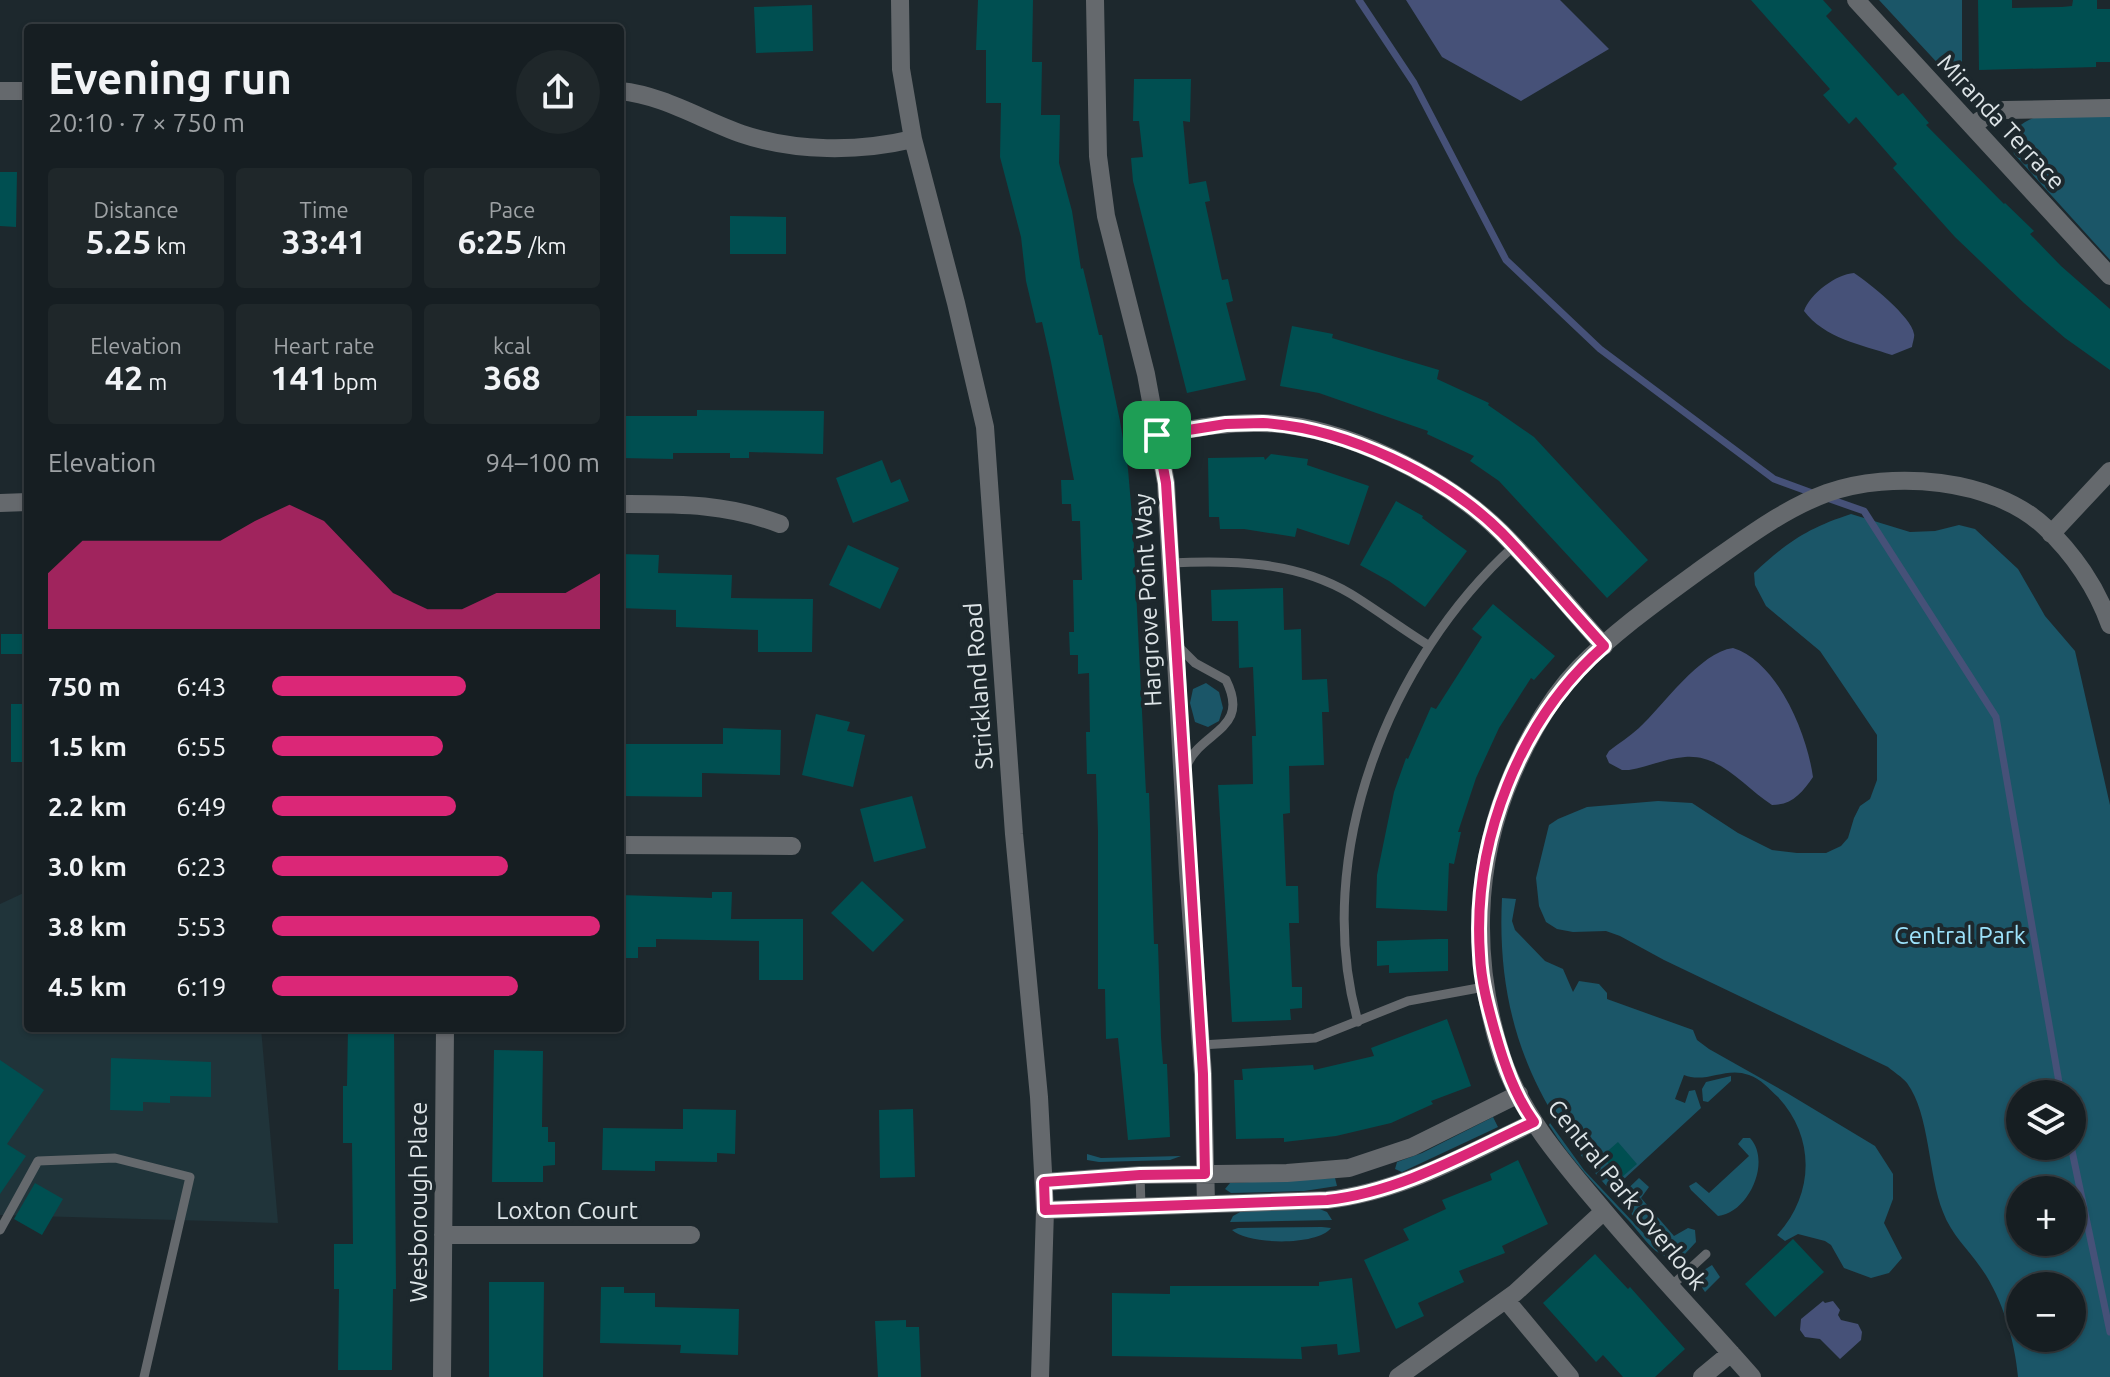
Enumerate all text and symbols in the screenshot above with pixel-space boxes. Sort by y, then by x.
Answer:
street label: Miranda Terrace [1932,49,2071,194]
button: share [516,50,600,134]
text: Evening run [48,53,292,102]
text: 20:10 · 7 × 750 m [48,108,245,137]
text: Distance [93,197,179,222]
text: Time [299,197,349,222]
text: Pace [489,197,535,222]
text: 5.25 [85,222,151,260]
text: 33:41 [281,222,367,260]
text: 6:25 [457,222,523,260]
text: km [151,233,187,258]
text: /km [523,233,567,258]
text: Elevation [90,333,182,358]
text: Heart rate [273,333,375,358]
text: kcal [493,333,531,358]
text: 42 [105,358,143,396]
text: 141 [270,358,328,396]
text: 368 [483,358,541,396]
text: m [143,369,167,394]
text: bpm [328,369,378,394]
pin [1123,401,1191,469]
icon: arrive [1135,413,1179,457]
text: Elevation [48,448,156,477]
text: 94–100 m [485,448,600,477]
street label: Hargrove Point Way [1128,492,1167,707]
street label: Strickland Road [959,602,998,770]
text: 750 m [48,672,121,701]
text: 6:43 [176,672,226,701]
text: 1.5 km [48,732,127,761]
text: 6:55 [176,732,226,761]
text: 2.2 km [48,792,127,821]
text: 6:49 [176,792,226,821]
text: 3.0 km [48,852,127,881]
text: 6:23 [176,852,226,881]
text: 3.8 km [48,912,127,941]
text: 5:53 [176,912,226,941]
park label: Central Park [1894,922,2026,949]
text: 4.5 km [48,972,127,1001]
text: 6:19 [176,972,226,1001]
map controls [2006,1080,2086,1352]
button: layers [2006,1080,2086,1160]
street label: Central Park Overlook [1542,1094,1712,1295]
street label: Wesborough Place [405,1102,432,1302]
button: + [2006,1176,2086,1256]
street label: Loxton Court [496,1197,638,1224]
button: − [2006,1272,2086,1352]

